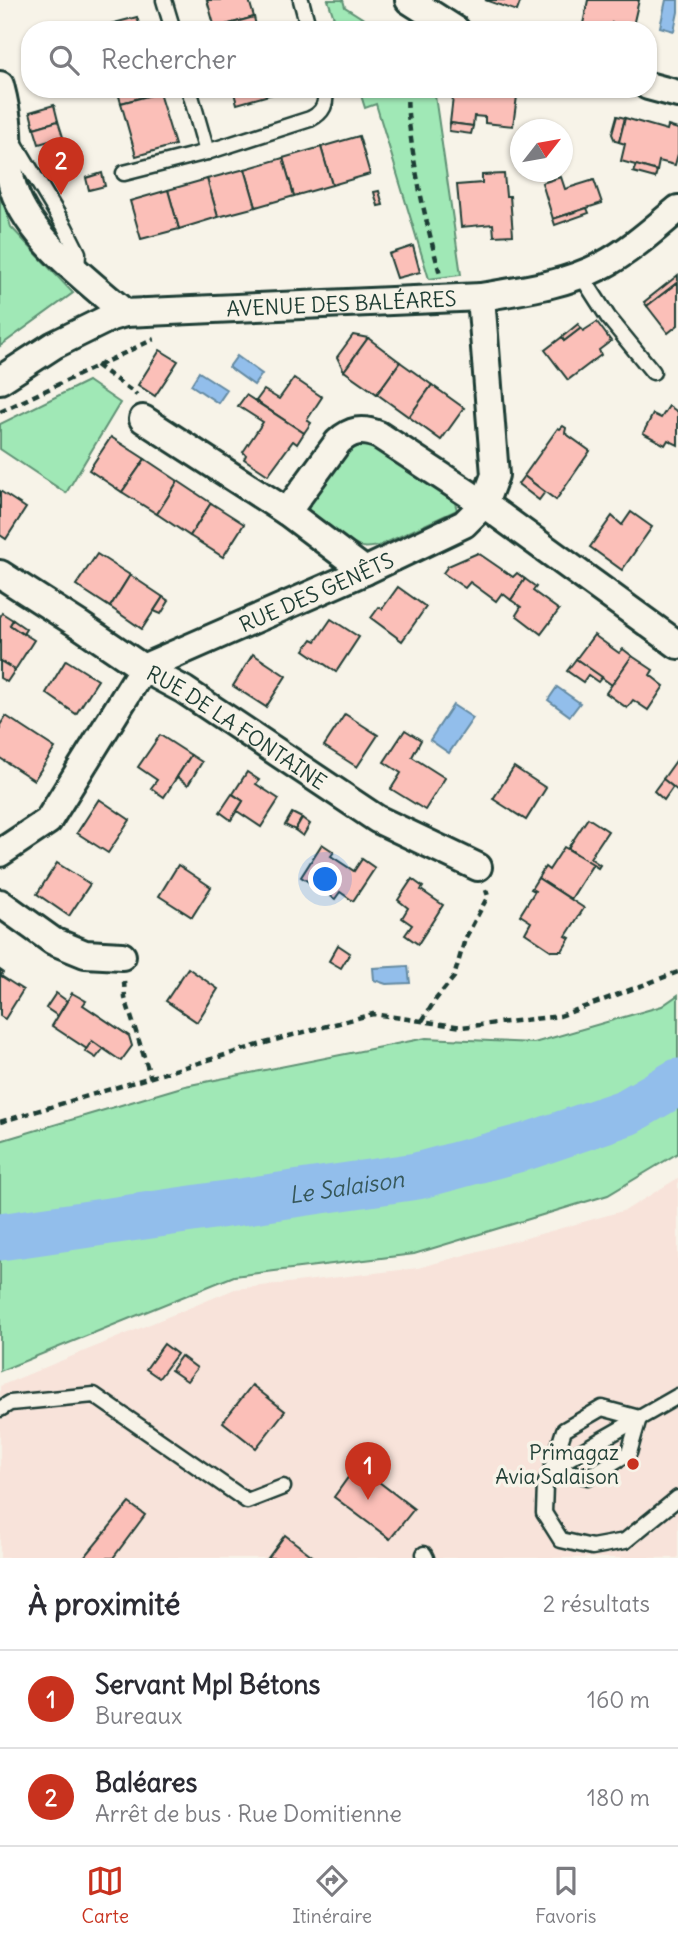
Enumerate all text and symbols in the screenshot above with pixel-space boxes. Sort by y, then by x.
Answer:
search box [21,21,657,98]
icon: search [45,41,83,79]
text: Rechercher [101,43,237,76]
north arrow [510,119,573,182]
pin: 2 [38,137,84,195]
street label: AVENUE DES BALÉARES [226,285,457,322]
street label: RUE DES GENÊTS [235,546,398,638]
street label: RUE DE LA FONTAINE [142,659,332,795]
your location [308,862,342,896]
water label: Le Salaison [287,1164,406,1209]
place label: Primagaz Avia Salaison [495,1439,619,1490]
pin: 1 [345,1442,391,1500]
marker: Primagaz Avia Salaison [625,1456,641,1472]
text: À proximité [28,1585,180,1623]
text: 2 résultats [543,1589,650,1618]
text: Servant Mpl Bétons [95,1668,320,1701]
text: 1 [46,1685,56,1714]
text: 160 m [587,1685,650,1714]
text: Bureaux [95,1701,182,1730]
text: Baléares [95,1766,197,1799]
text: 2 [45,1783,57,1812]
text: 180 m [587,1783,650,1812]
text: Arrêt de bus · Rue Domitienne [95,1799,402,1828]
tab: Carte [82,1862,129,1928]
tab: Itinéraire [292,1862,372,1928]
tab: Favoris [535,1862,596,1928]

